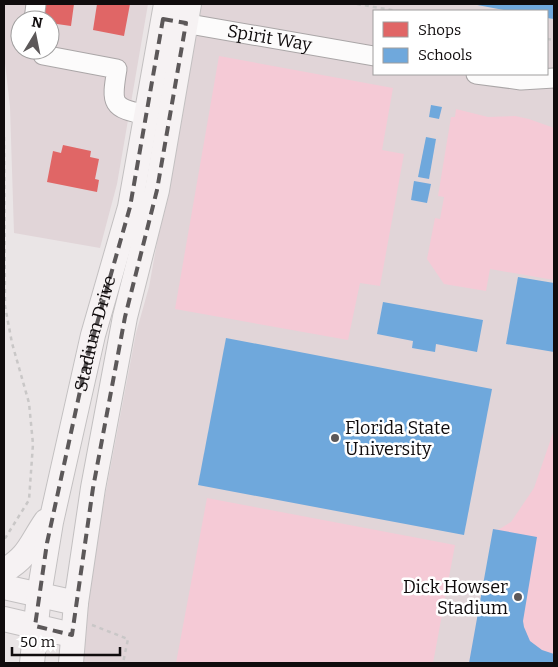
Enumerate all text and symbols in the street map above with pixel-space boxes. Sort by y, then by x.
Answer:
north arrow [10,10,60,60]
legend [373,10,548,75]
text: N [30,13,44,32]
street label: Spirit Way [226,20,314,56]
text: Shops [418,21,461,39]
text: Schools [418,46,472,64]
street label: Stadium Drive [70,273,121,394]
place label: Florida State University [345,417,450,460]
marker: Florida State University [329,432,341,444]
place label: Dick Howser Stadium [403,576,508,619]
marker: Dick Howser Stadium [512,591,524,603]
scale bar [12,624,120,656]
text: 50 m [20,633,56,651]

